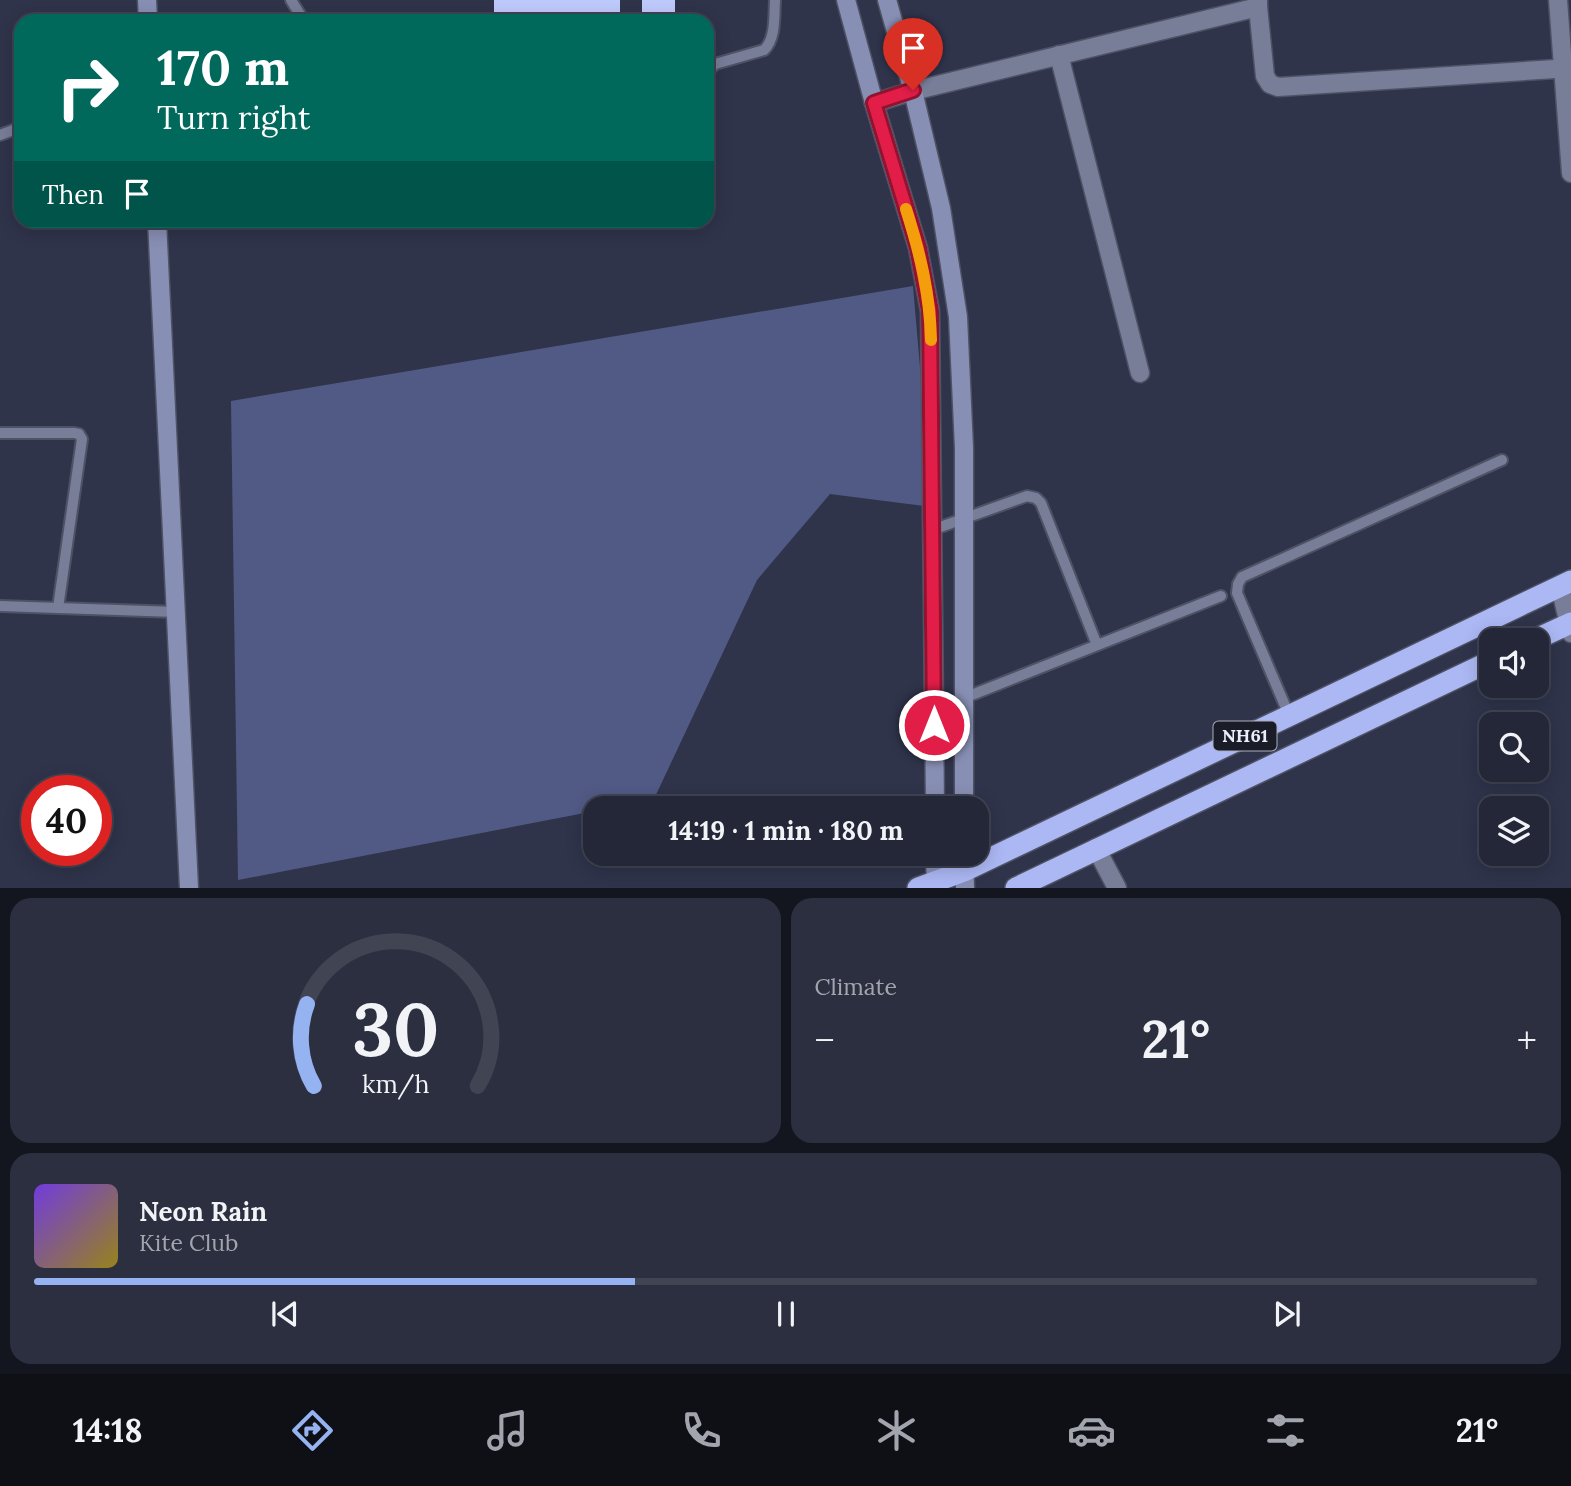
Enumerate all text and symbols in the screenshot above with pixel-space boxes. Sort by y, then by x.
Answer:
pin [883,18,943,90]
icon: arrive [894,29,932,67]
text: 170 m [157,36,289,98]
icon: right [42,42,133,133]
text: Turn right [157,97,310,138]
icon: arrive [118,175,156,213]
text: Then [42,178,104,211]
map controls [1479,628,1549,866]
button: sound [1479,628,1549,698]
position arrow [897,688,971,762]
button: search [1479,712,1549,782]
road number: NH61 [1214,722,1276,750]
speed limit sign: 40 [21,775,112,866]
button: layers [1479,796,1549,866]
text: 14:19 · 1 min · 180 m [668,814,904,847]
text: Climate [815,972,897,1001]
text: 30 [352,984,439,1077]
text: 21° [1141,1006,1210,1072]
text: − [815,1016,835,1064]
text: + [1517,1016,1537,1064]
text: km/h [361,1068,429,1100]
text: Neon Rain [139,1195,267,1228]
text: Kite Club [139,1228,238,1257]
icon: previous [266,1295,304,1333]
icon: pause [767,1295,805,1333]
icon: next [1268,1295,1306,1333]
icon: directions [288,1406,337,1455]
icon: music [483,1406,532,1455]
icon: phone [677,1406,726,1455]
icon: climate [872,1406,921,1455]
icon: car [1067,1406,1116,1455]
icon: filters [1261,1406,1310,1455]
text: 14:18 [73,1410,143,1451]
text: 21° [1456,1410,1498,1451]

